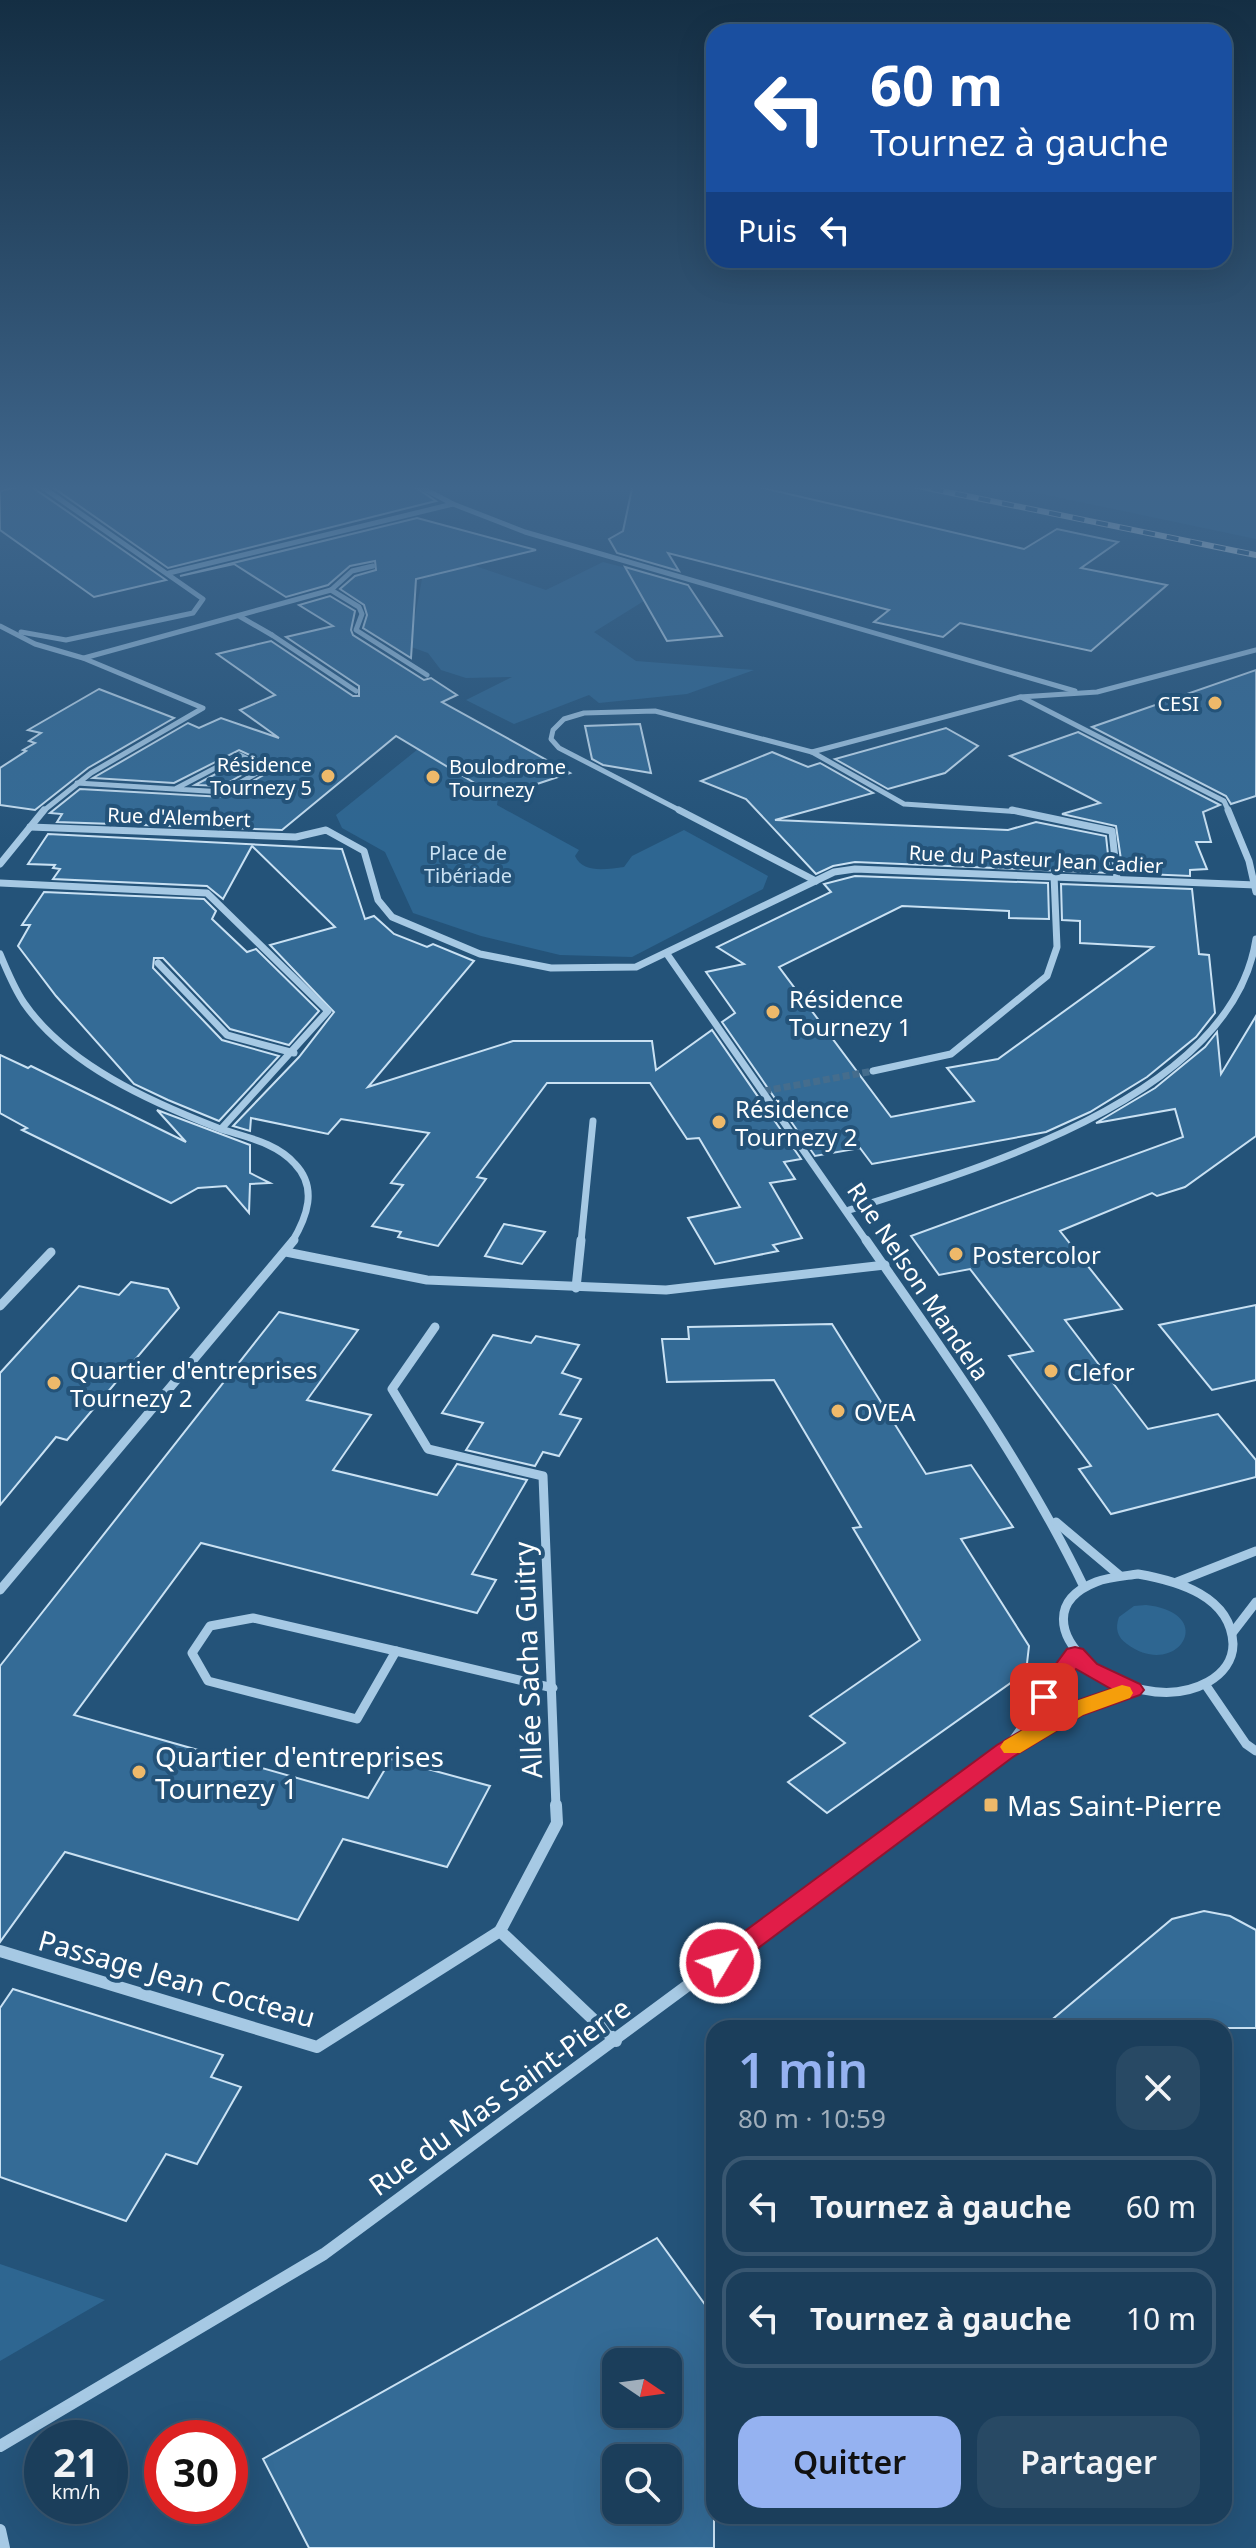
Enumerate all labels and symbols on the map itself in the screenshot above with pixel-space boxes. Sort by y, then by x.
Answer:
place label: CESI [1157,690,1199,717]
marker: CESI [1206,694,1224,712]
place label: Résidence Tournezy 5 [210,751,312,801]
place label: Boulodrome Tournezy [449,753,566,803]
marker: Résidence Tournezy 5 [319,767,337,785]
marker: Boulodrome Tournezy [424,768,442,786]
street label: Rue d'Alembert [107,801,251,833]
park label: Place de Tibériade [424,839,512,889]
street label: Rue du Pasteur Jean Cadier [908,839,1164,879]
place label: Résidence Tournezy 1 [789,982,912,1043]
marker: Résidence Tournezy 1 [764,1003,782,1021]
place label: Résidence Tournezy 2 [735,1092,858,1153]
marker: Résidence Tournezy 2 [710,1113,728,1131]
street label: Rue Nelson Mandela [840,1175,998,1387]
place label: Postercolor [972,1238,1101,1271]
marker: Postercolor [947,1245,965,1263]
place label: Quartier d'entreprises Tournezy 2 [70,1353,318,1414]
place label: Clefor [1067,1355,1135,1388]
marker: Clefor [1042,1362,1060,1380]
marker: Quartier d'entreprises Tournezy 2 [45,1374,63,1392]
place label: OVEA [854,1395,916,1428]
marker: OVEA [829,1402,847,1420]
street label: Allée Sacha Guitry [504,1540,550,1779]
pin [1010,1663,1078,1731]
place label: Quartier d'entreprises Tournezy 1 [155,1737,444,1807]
marker: Quartier d'entreprises Tournezy 1 [130,1763,148,1781]
place label: Mas Saint-Pierre [1007,1786,1222,1824]
marker: Mas Saint-Pierre [982,1796,1000,1814]
street label: Passage Jean Cocteau [34,1920,320,2036]
position arrow [678,1921,762,2005]
street label: Rue du Mas Saint-Pierre [361,1988,637,2204]
north arrow [602,2348,682,2428]
speed limit sign: 30 [144,2420,248,2524]

